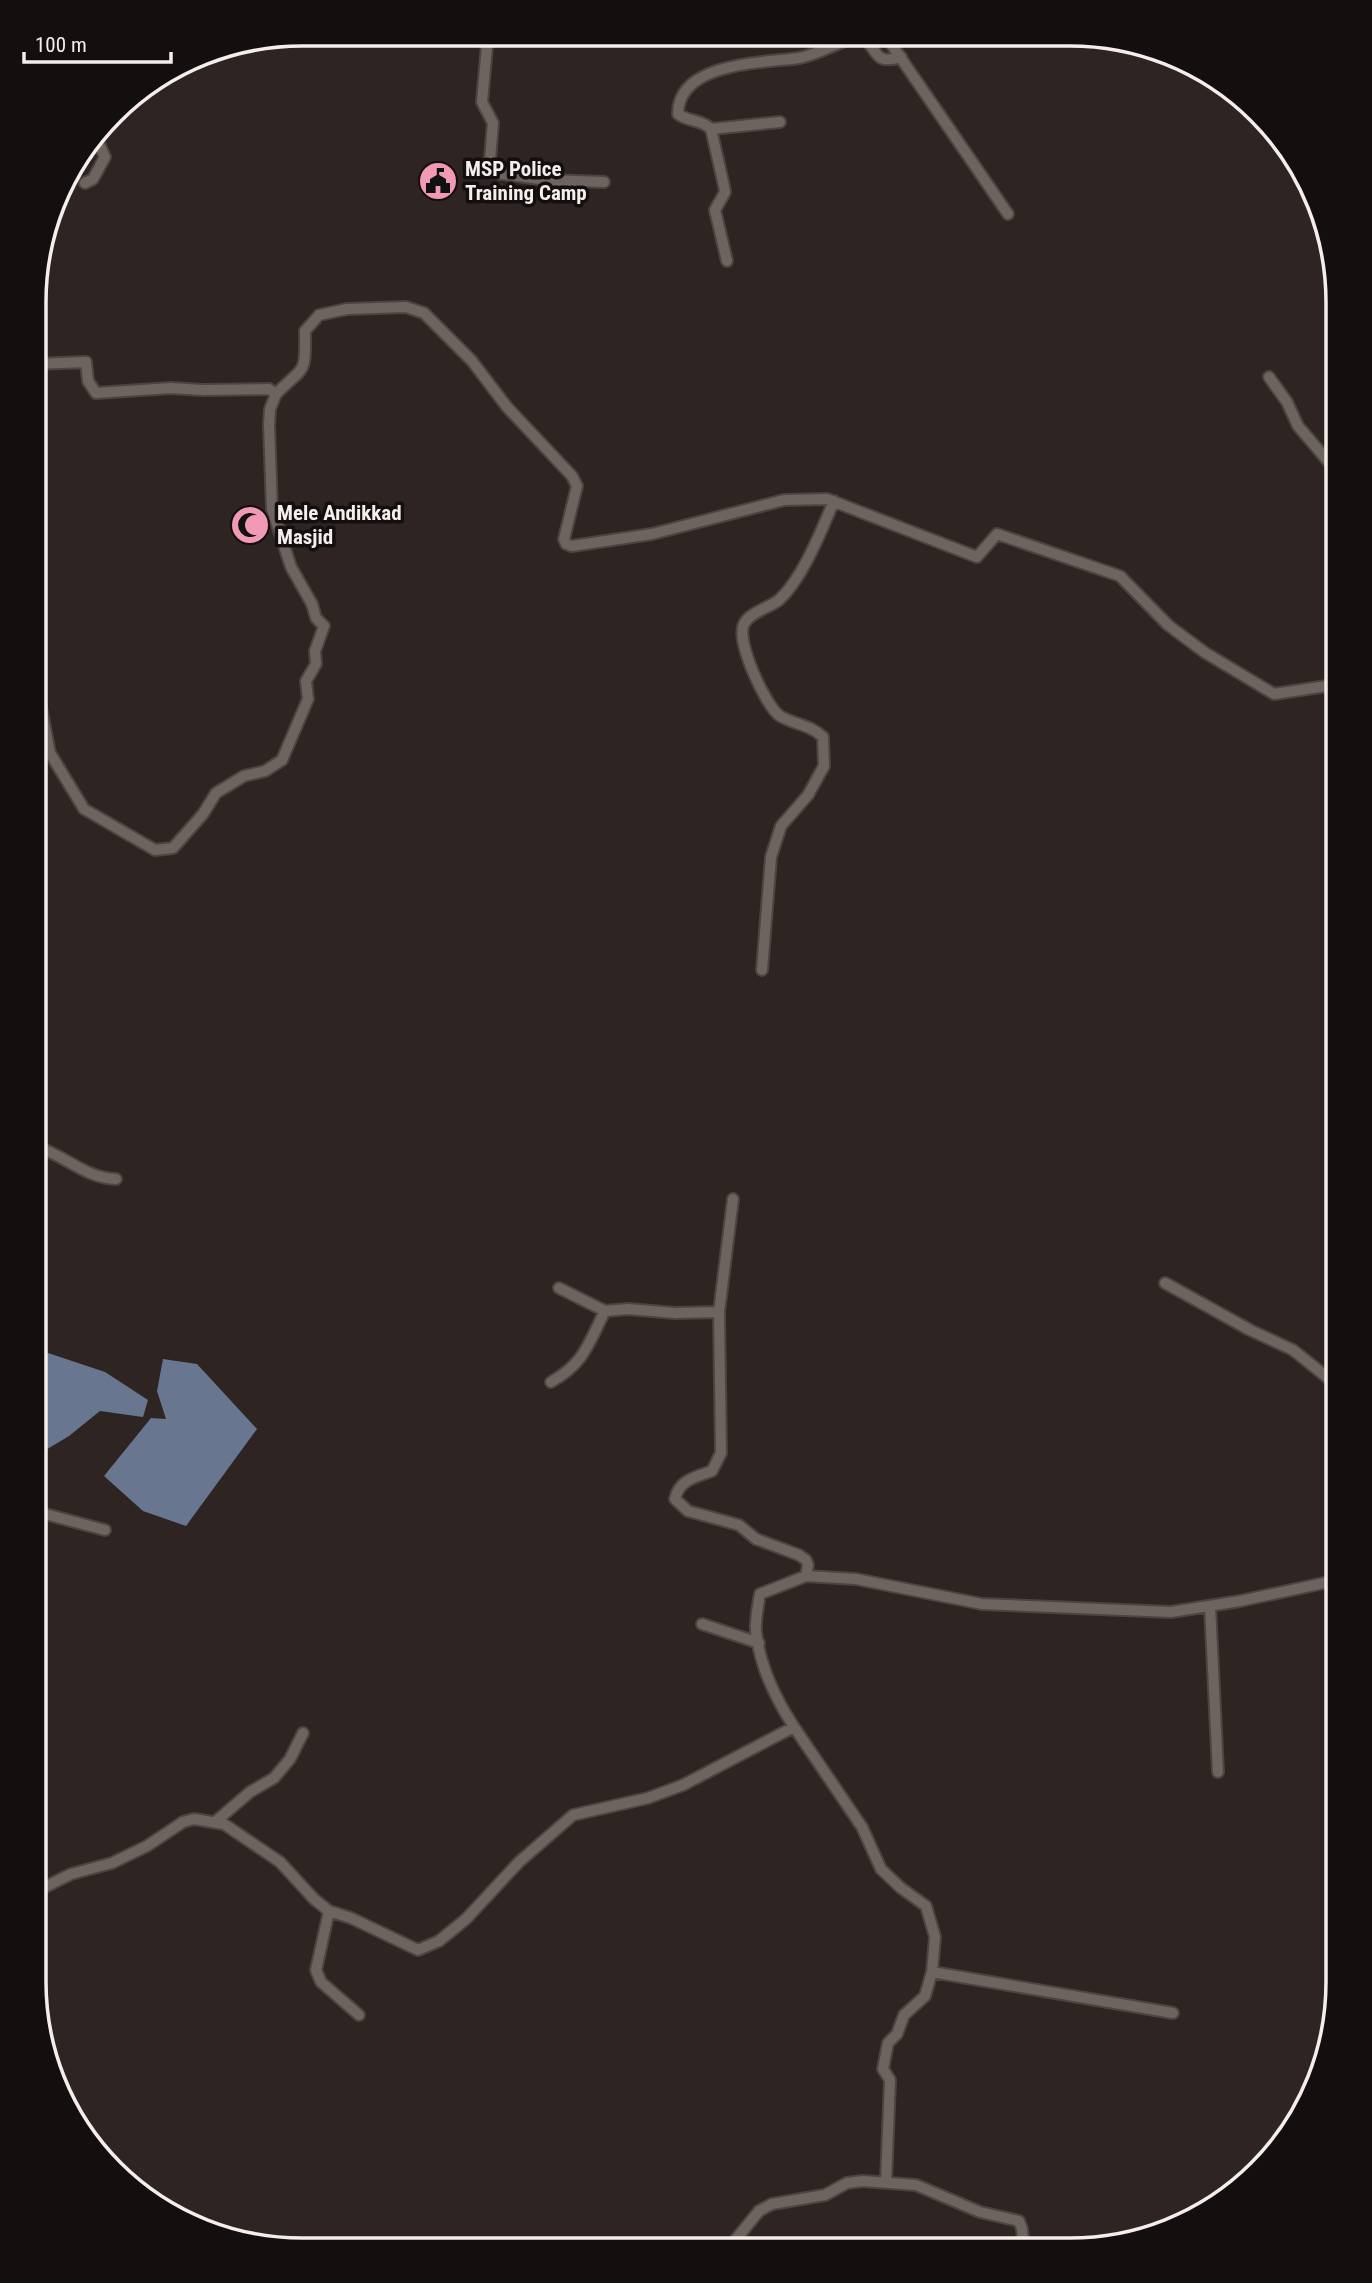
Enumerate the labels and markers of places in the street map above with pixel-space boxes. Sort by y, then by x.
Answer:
place label: MSP Police Training Camp [465,157,587,205]
public building icon: MSP Police Training Camp [417,160,459,202]
place label: Mele Andikkad Masjid [277,501,402,549]
mosque icon: Mele Andikkad Masjid [229,504,271,546]

